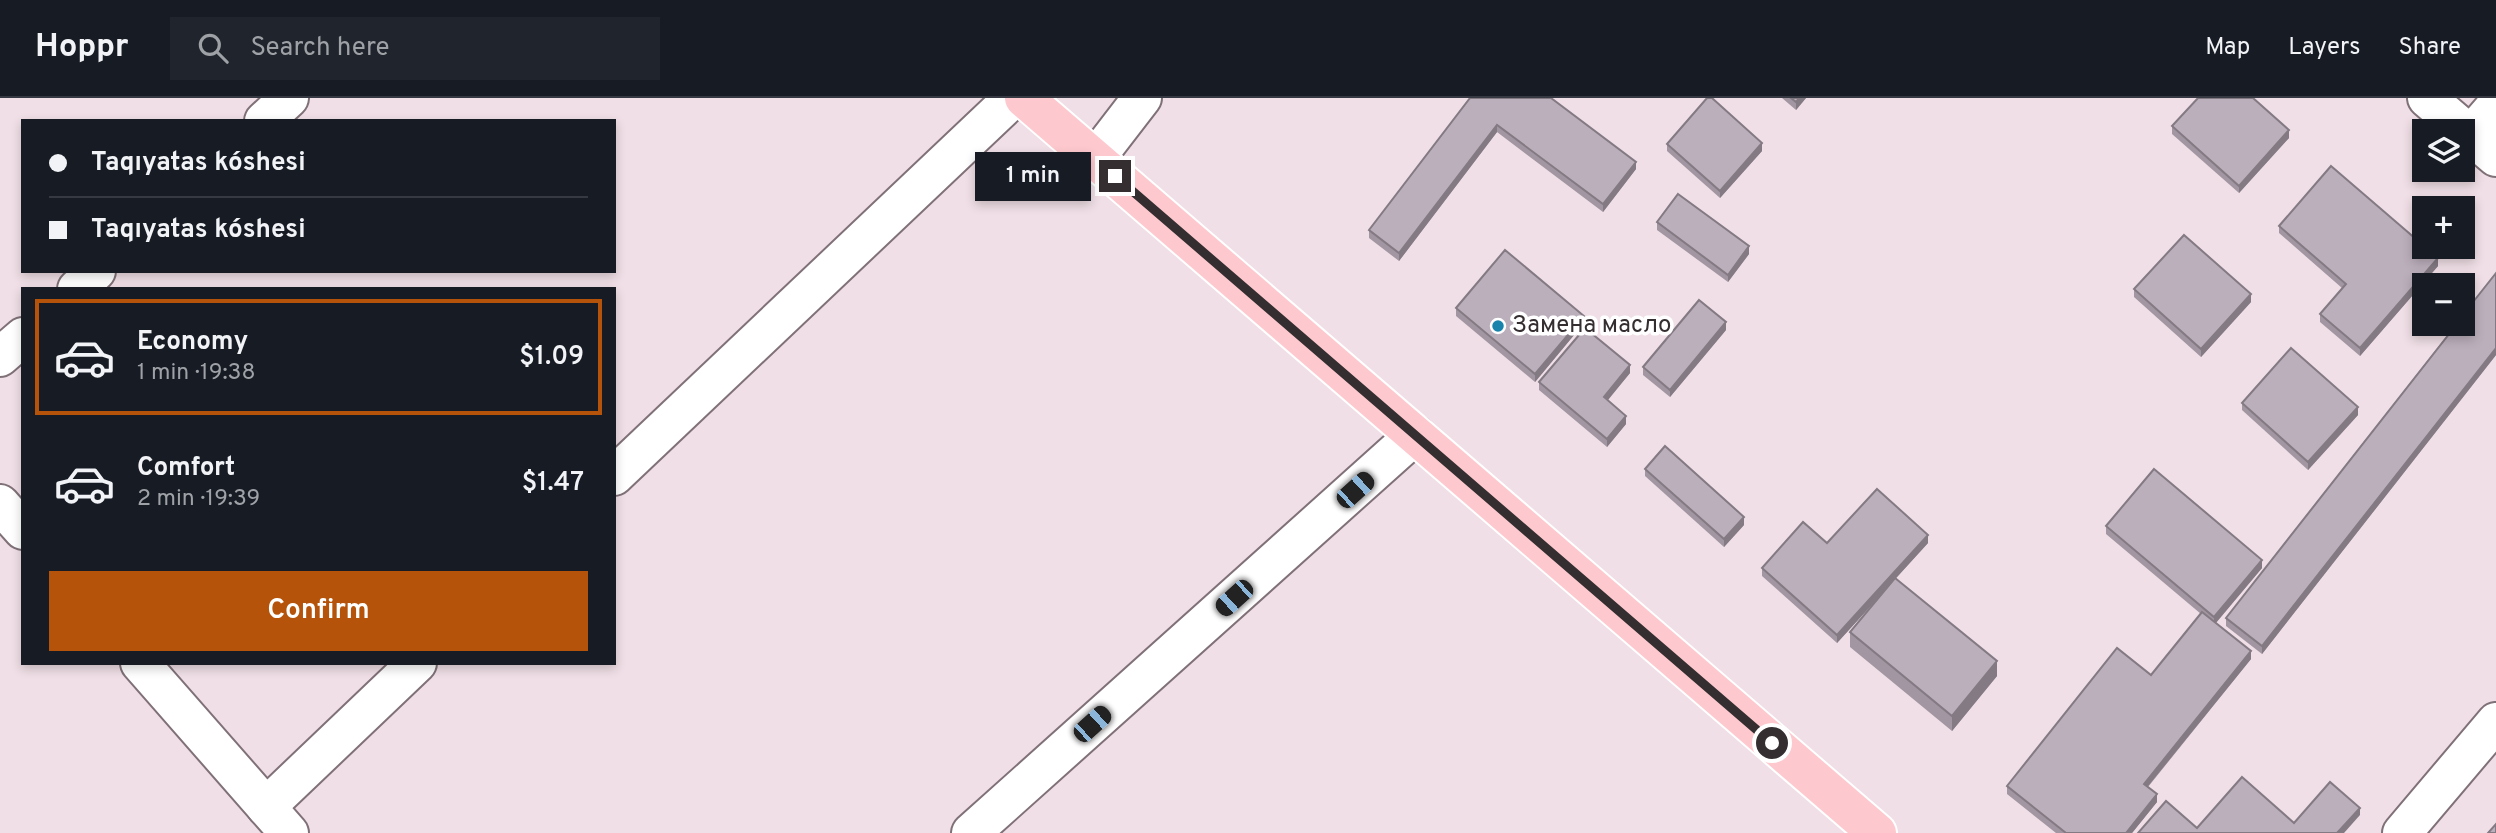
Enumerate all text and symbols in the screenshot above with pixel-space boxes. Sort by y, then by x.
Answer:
search box [170,17,660,80]
text: Hoppr [35,27,128,69]
icon: search [194,29,232,67]
text: Search here [250,32,389,65]
text: Map [2205,33,2250,63]
text: Layers [2288,33,2360,63]
text: Share [2398,33,2461,63]
map controls [2412,119,2475,336]
button: layers [2412,119,2475,182]
text: Taqıyatas kóshesi [91,147,306,180]
callout: 1 min [975,152,1090,200]
route end [1099,160,1131,192]
text: 1 min [1006,162,1060,191]
button: + [2412,196,2475,259]
text: Taqıyatas kóshesi [91,214,306,247]
button: − [2412,273,2475,336]
place label: Замена масло [1512,311,1672,341]
marker: Замена масло [1490,318,1506,334]
icon: car [53,326,116,389]
text: Economy [137,326,248,359]
text: $1.09 [519,341,584,374]
text: 1 min · 19:38 [137,359,255,388]
icon: car [53,452,116,515]
text: Comfort [137,452,235,485]
text: $1.47 [522,467,584,500]
car [1333,468,1378,512]
text: 2 min · 19:39 [137,485,260,514]
button: Confirm [49,571,588,651]
car [1212,576,1257,620]
car [1070,702,1115,746]
route start [1756,727,1788,759]

